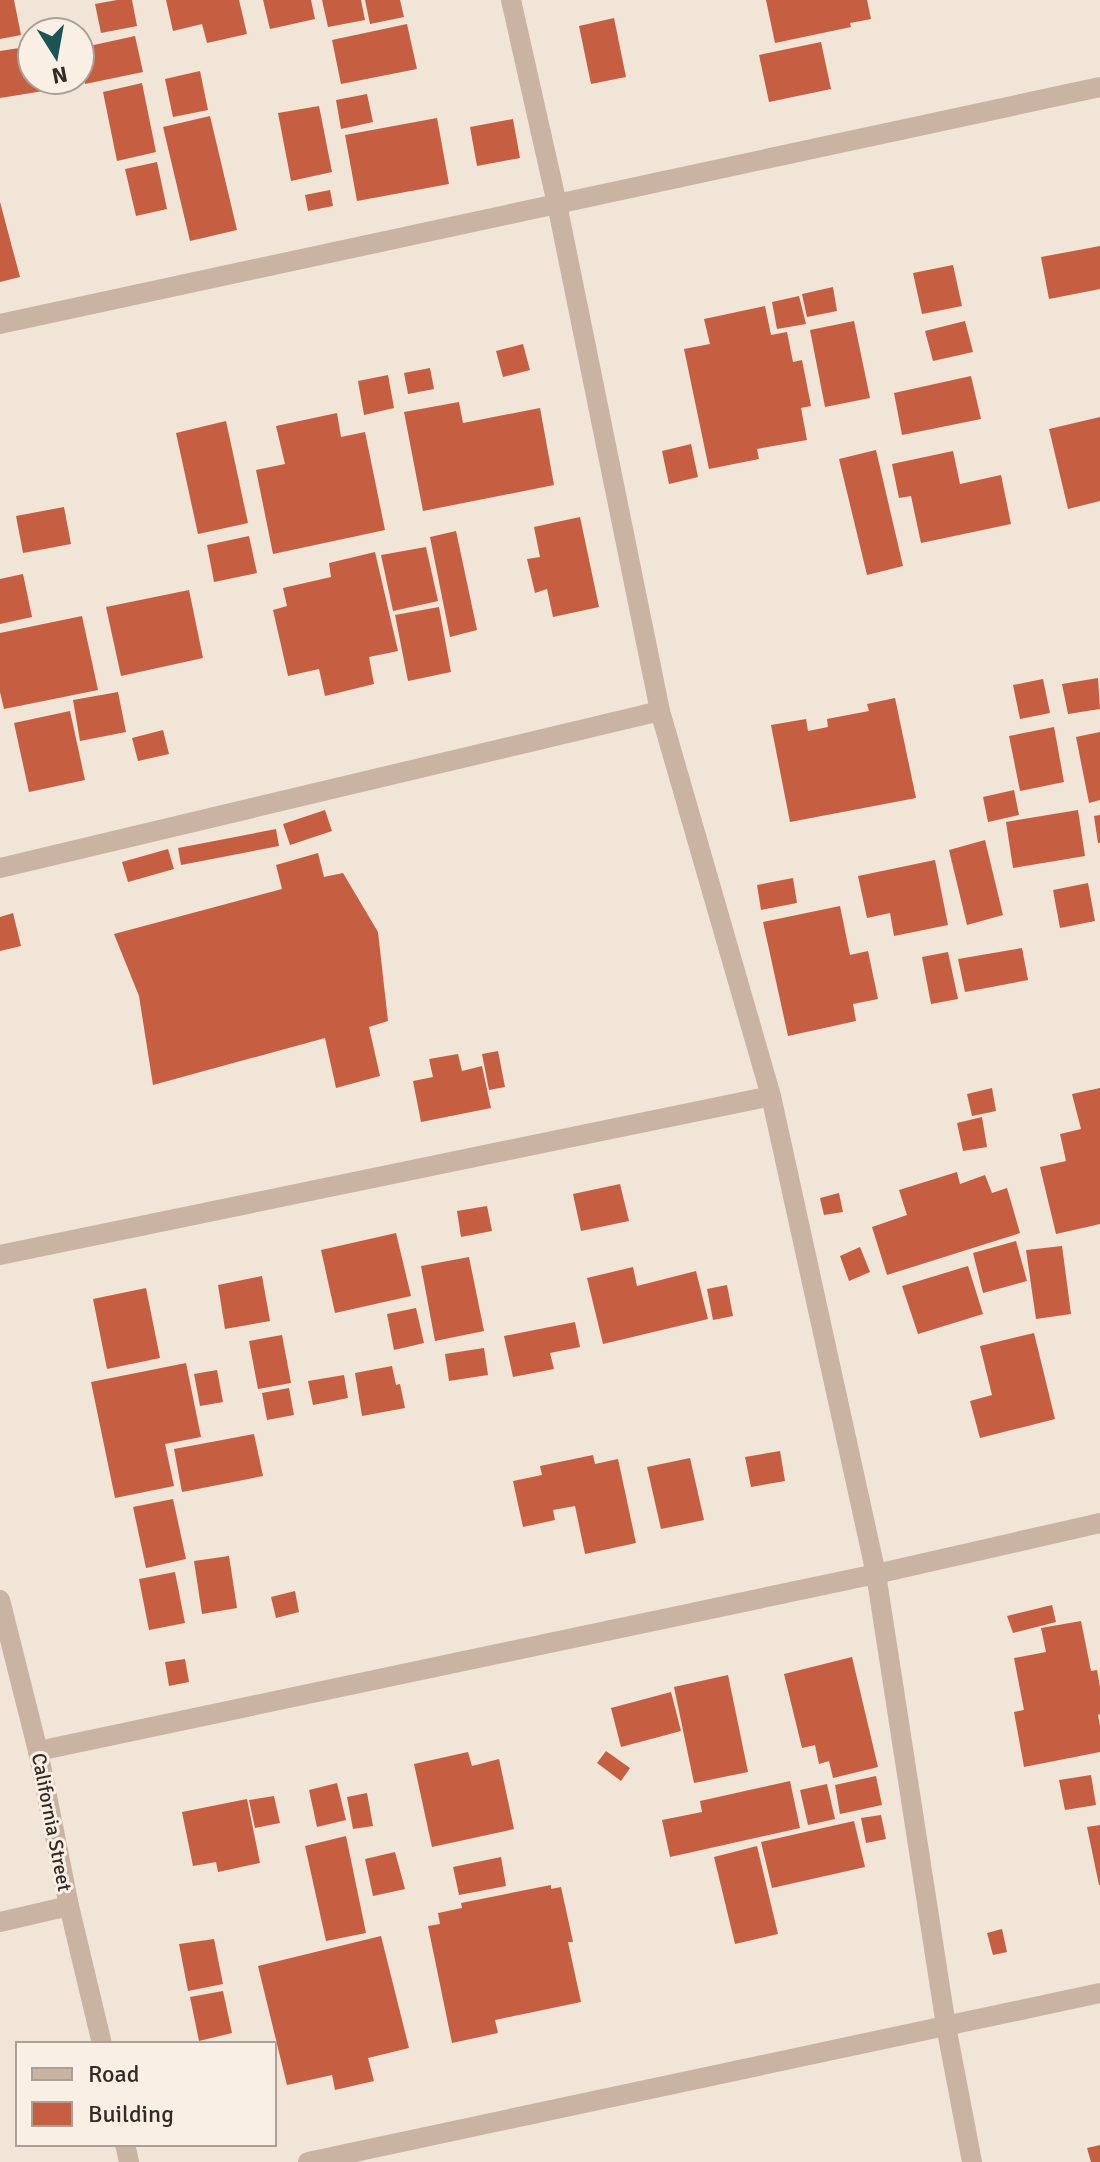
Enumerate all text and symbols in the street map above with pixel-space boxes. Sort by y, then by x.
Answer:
north arrow [16,16,96,96]
text: N [50,60,70,90]
street label: California Street [26,1751,77,1893]
legend [16,2042,276,2146]
text: Road [88,2059,139,2089]
text: Building [88,2099,174,2129]

